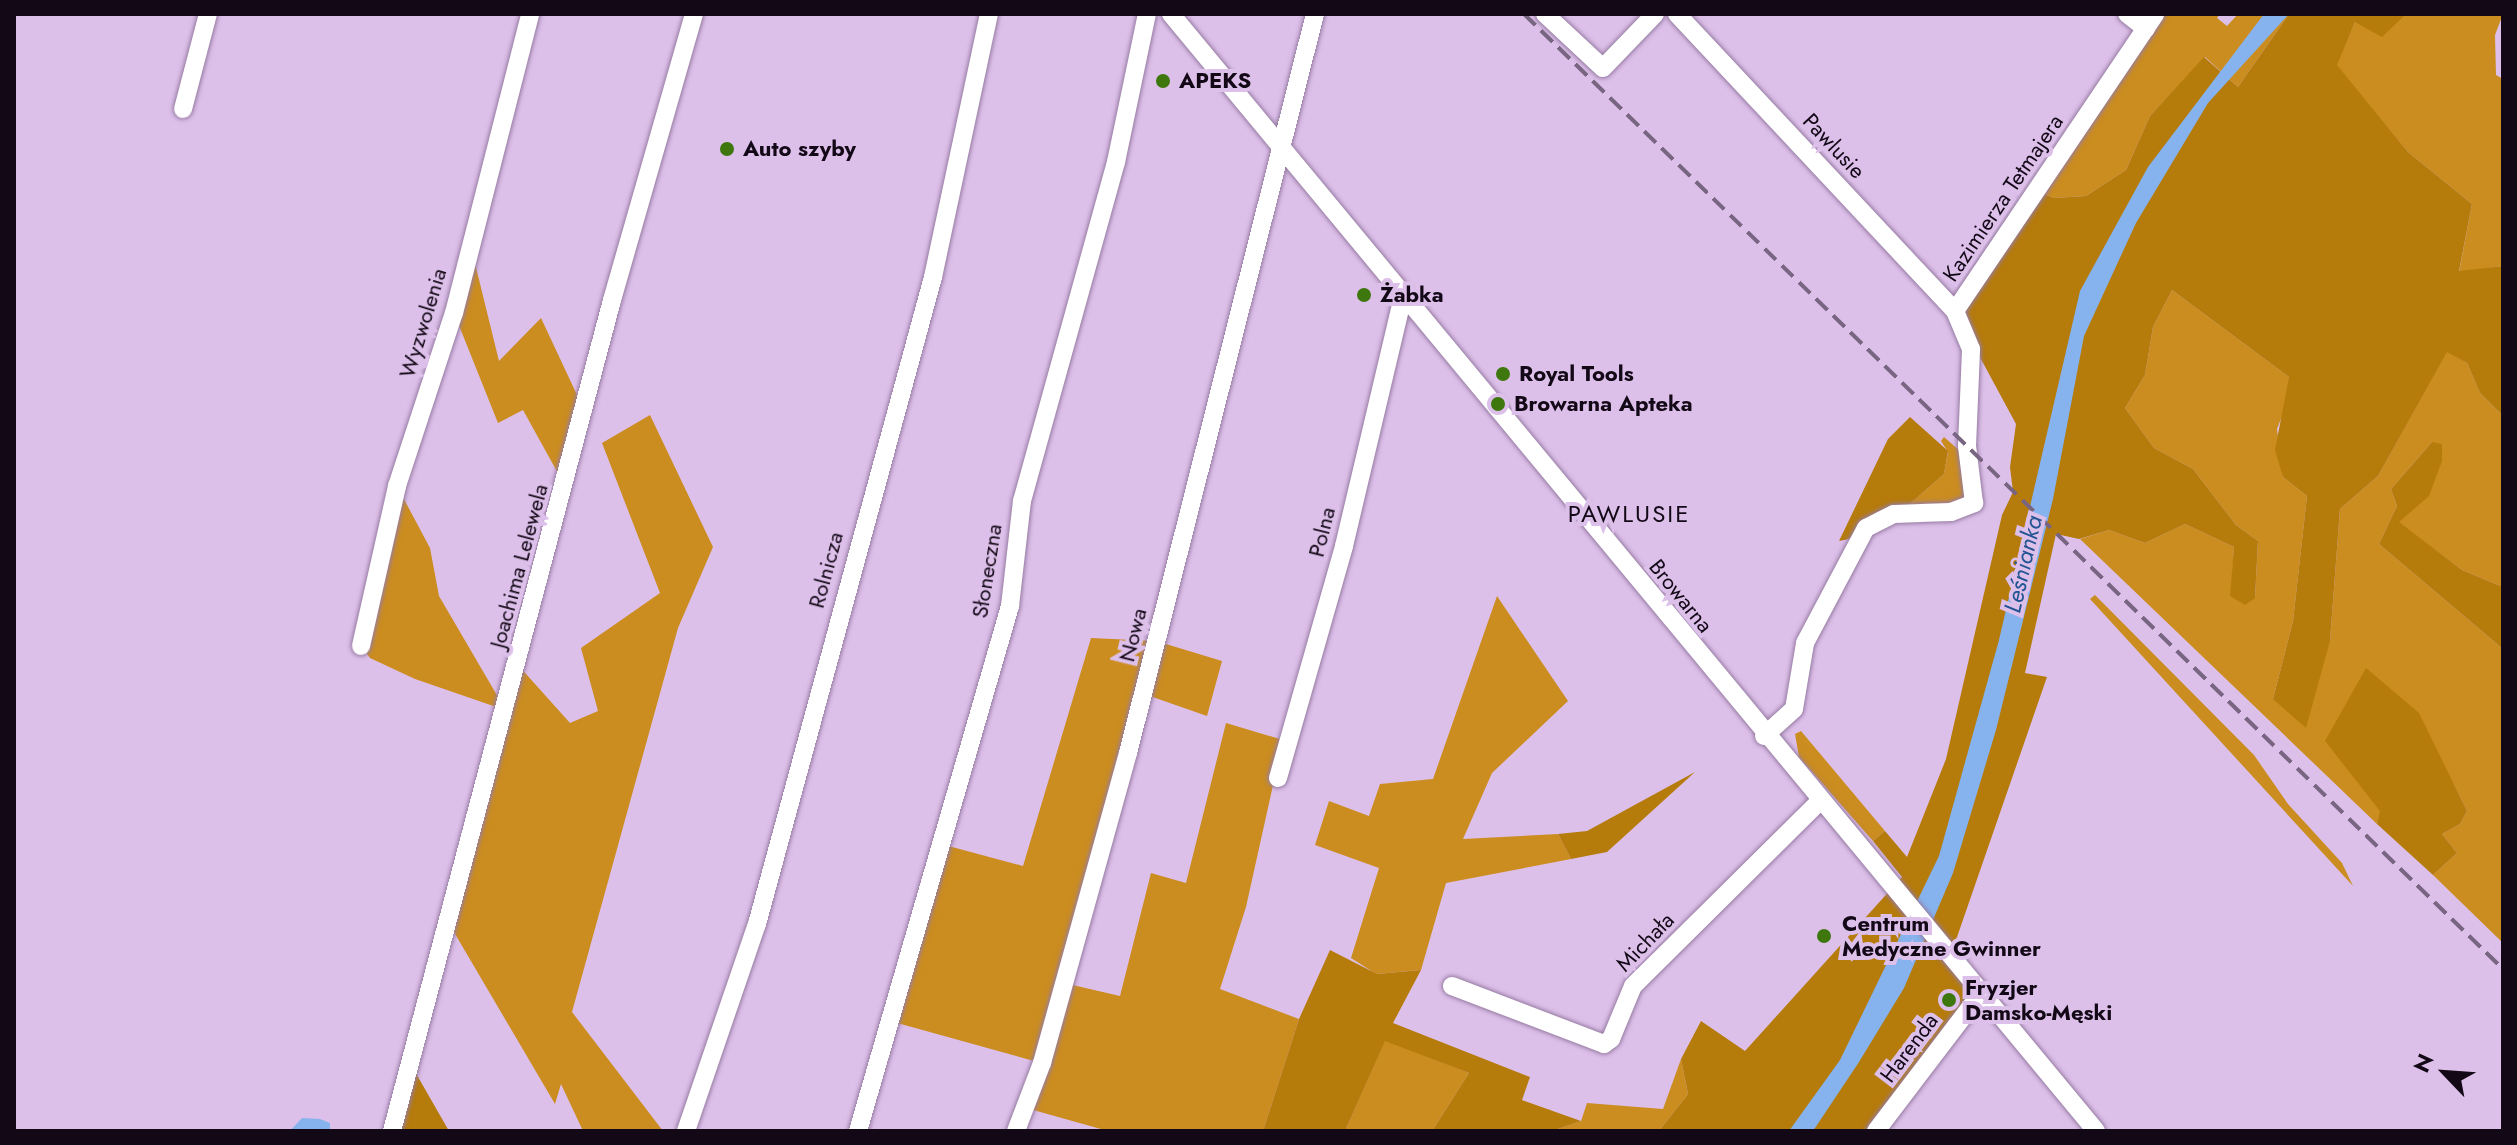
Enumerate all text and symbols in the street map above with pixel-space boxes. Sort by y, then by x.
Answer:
place label: APEKS [1179,68,1251,94]
marker: APEKS [1154,72,1172,90]
street label: Pawlusie [1797,108,1871,184]
street label: Kazimierza Tetmajera [1937,109,2069,287]
place label: Auto szyby [743,136,856,162]
marker: Auto szyby [718,140,736,158]
street label: Wyzwolenia [394,265,452,381]
place label: Żabka [1380,282,1444,308]
marker: Żabka [1355,286,1373,304]
place label: Royal Tools [1519,361,1634,387]
marker: Royal Tools [1494,365,1512,383]
place label: Browarna Apteka [1514,391,1693,417]
marker: Browarna Apteka [1489,395,1507,413]
street label: Joachima Lelewela [484,481,554,651]
district label: PAWLUSIE [1568,500,1690,528]
street label: Polna [1303,504,1341,560]
water label: Leśnianka [1998,512,2048,616]
street label: Słoneczna [967,522,1007,620]
street label: Rolnicza [803,529,849,611]
street label: Browarna [1644,554,1718,638]
street label: Nowa [1114,605,1152,665]
street label: Michała [1611,907,1679,977]
place label: Centrum Medyczne Gwinner [1842,910,2041,962]
marker: Centrum Medyczne Gwinner [1813,925,1835,947]
place label: Fryzjer Damsko-Męski [1965,974,2112,1026]
marker: Fryzjer Damsko-Męski [1940,991,1958,1009]
street label: Harenda [1875,1008,1943,1088]
north arrow [2405,1033,2485,1113]
text: N [2405,1048,2441,1078]

